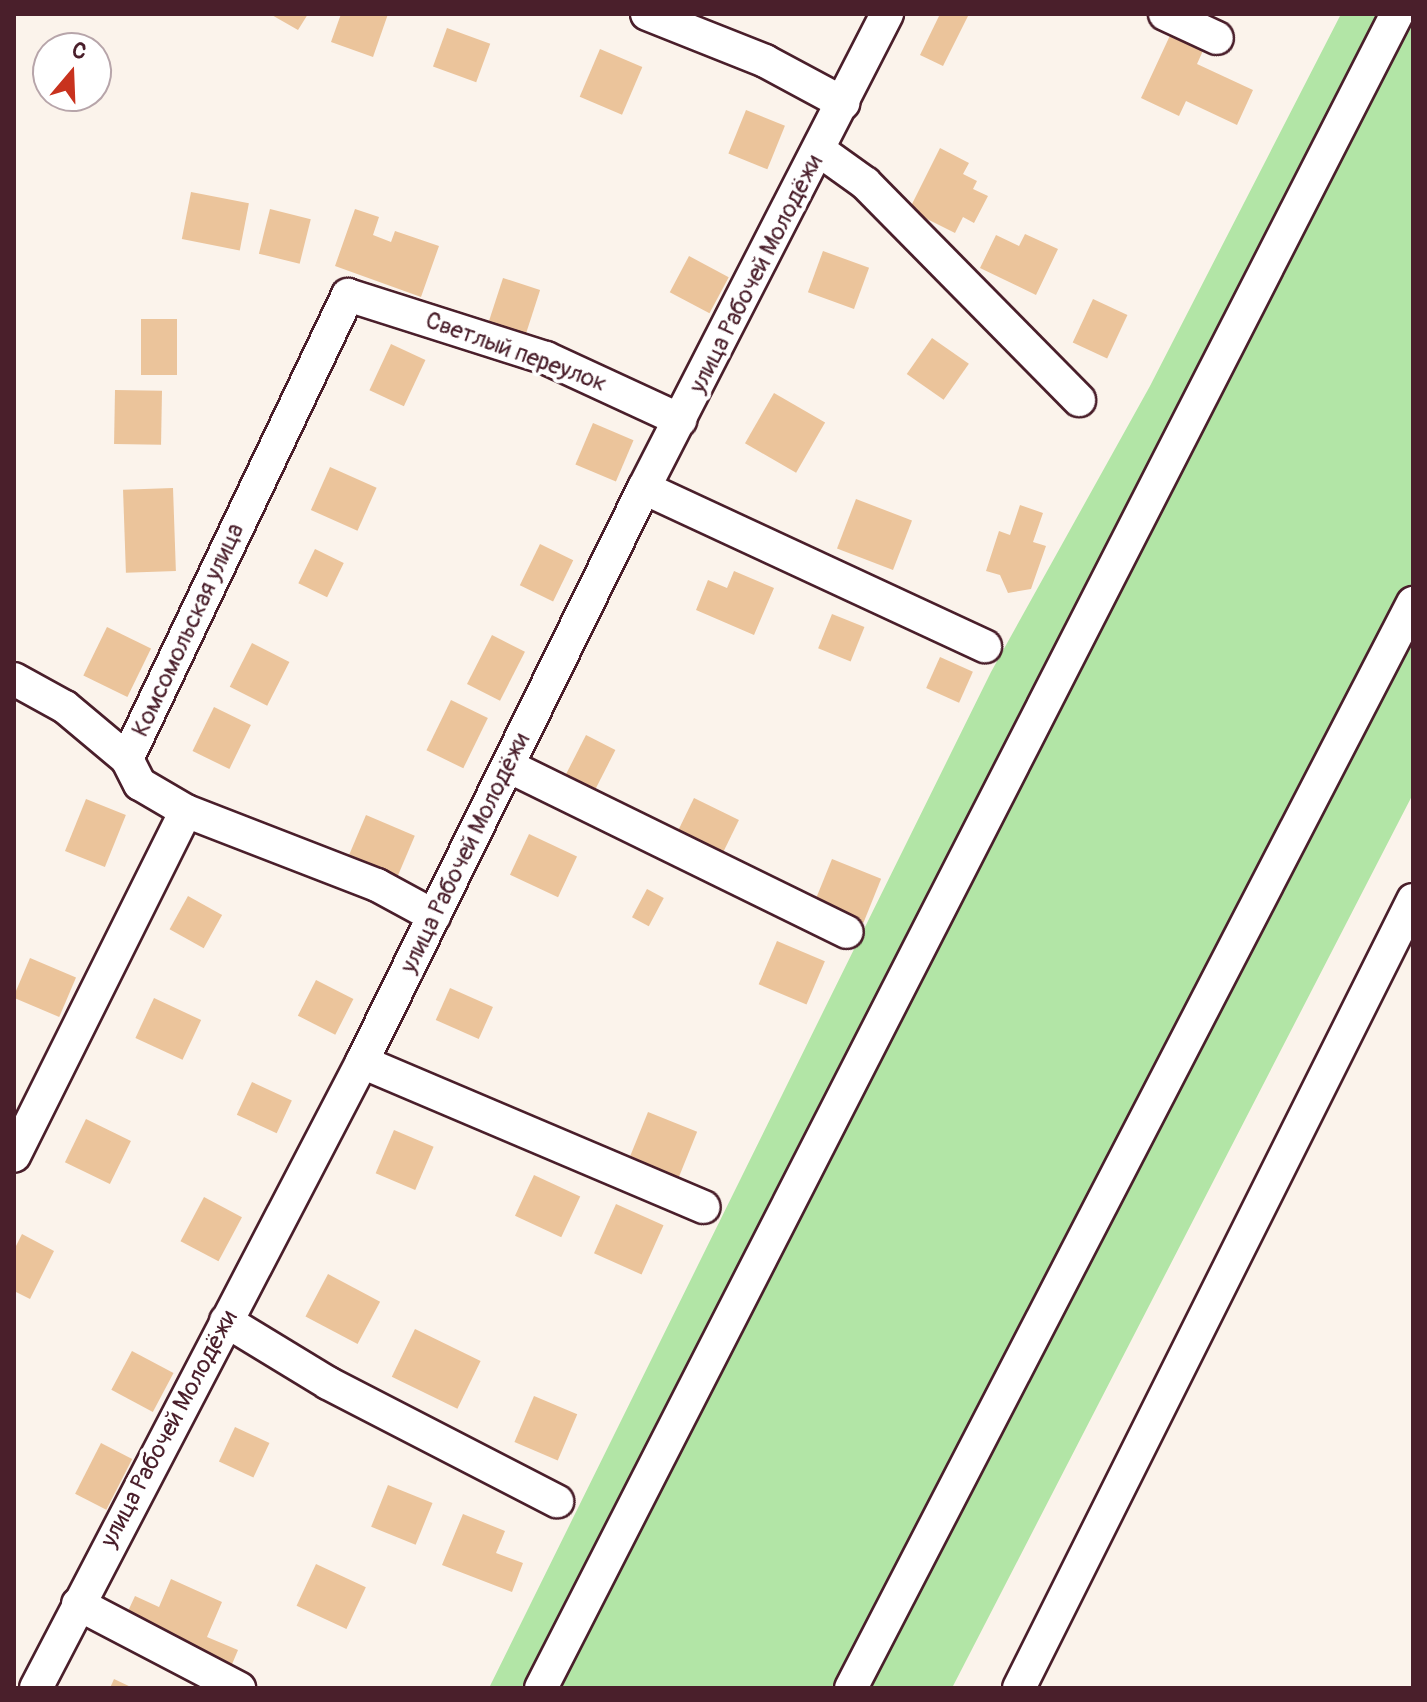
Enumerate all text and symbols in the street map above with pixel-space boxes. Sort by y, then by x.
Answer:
north arrow [32,32,112,112]
text: С [68,36,90,67]
street label: улица Рабочей Молодёжи [683,150,829,398]
street label: Светлый переулок [422,306,610,398]
street label: Комсомольская улица [126,519,250,741]
street label: улица Рабочей Молодёжи [394,728,536,978]
street label: улица Рабочей Молодёжи [94,1306,244,1552]

